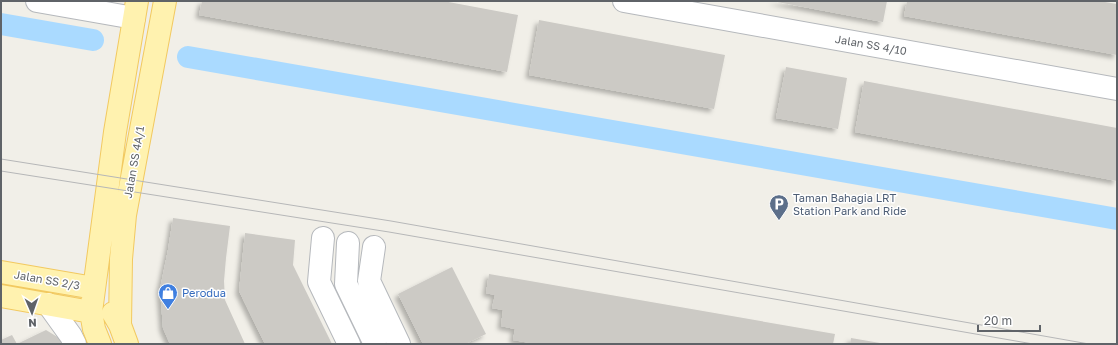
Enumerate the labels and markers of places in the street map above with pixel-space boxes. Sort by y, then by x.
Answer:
place label: Taman Bahagia LRT Station Park and Ride [793,191,906,217]
parking icon: Taman Bahagia LRT Station Park and Ride [768,193,790,221]
shop icon: Perodua [157,282,179,310]
place label: Perodua [182,286,226,299]

